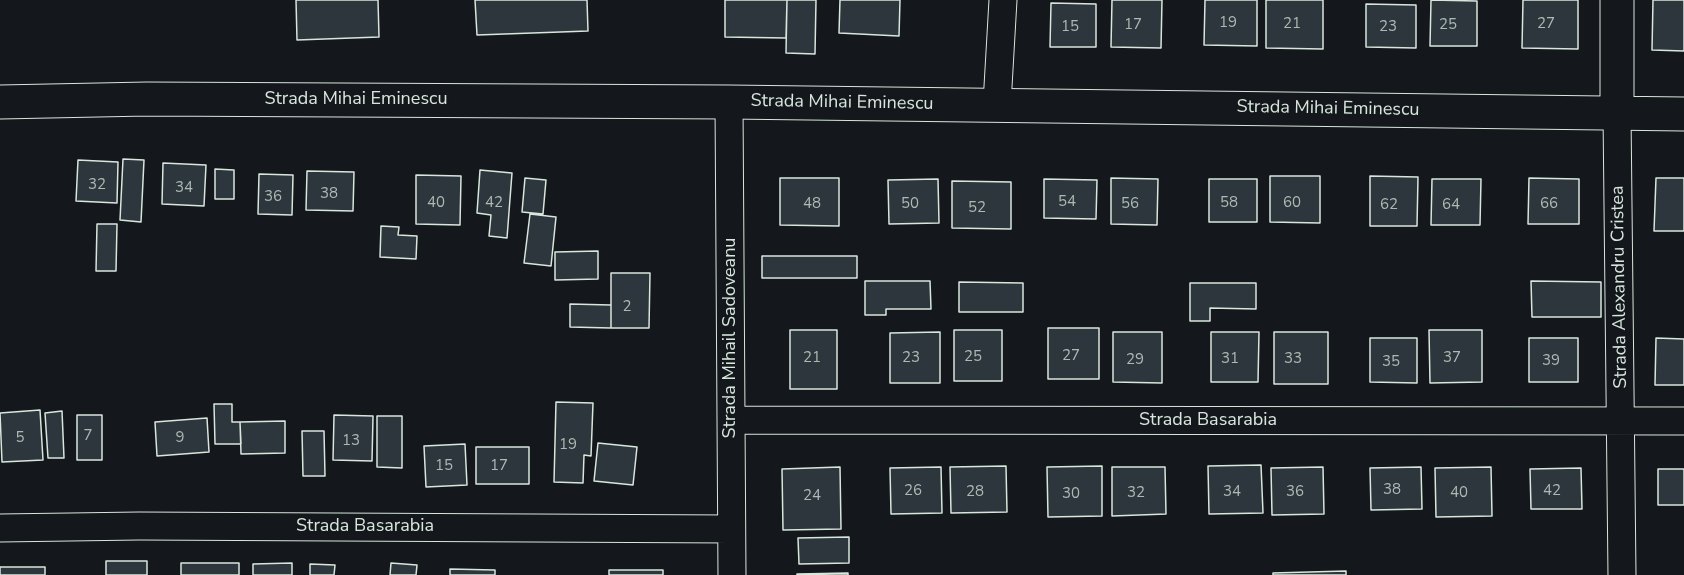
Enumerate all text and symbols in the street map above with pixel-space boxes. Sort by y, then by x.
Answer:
house number: 19 [1219,14,1237,32]
house number: 21 [1283,15,1301,33]
house number: 27 [1537,15,1555,33]
house number: 17 [1124,16,1142,34]
house number: 25 [1439,16,1457,34]
house number: 15 [1061,18,1079,36]
house number: 23 [1379,18,1397,36]
street label: Strada Mihai Eminescu [265,89,447,111]
street label: Strada Mihai Eminescu [750,91,934,115]
street label: Strada Mihai Eminescu [1236,97,1420,121]
house number: 32 [88,176,106,194]
house number: 34 [175,179,193,197]
house number: 38 [320,185,338,203]
street label: Strada Alexandru Cristea [1607,185,1633,389]
house number: 36 [264,188,282,206]
house number: 54 [1058,193,1076,211]
house number: 40 [427,194,445,212]
house number: 42 [485,194,503,212]
house number: 58 [1220,194,1238,212]
house number: 60 [1283,194,1301,212]
house number: 48 [803,195,821,213]
house number: 50 [901,195,919,213]
house number: 56 [1121,195,1139,213]
house number: 66 [1540,195,1558,213]
house number: 62 [1380,196,1398,214]
house number: 64 [1442,196,1460,214]
house number: 52 [968,199,986,217]
street label: Strada Mihail Sadoveanu [720,238,742,438]
house number: 2 [623,298,631,316]
house number: 27 [1062,347,1080,365]
house number: 25 [964,348,982,366]
house number: 21 [803,349,821,367]
house number: 23 [902,349,920,367]
house number: 37 [1443,349,1461,367]
house number: 31 [1221,350,1239,368]
house number: 33 [1284,350,1302,368]
house number: 29 [1126,351,1144,369]
house number: 39 [1542,352,1560,370]
house number: 35 [1382,353,1400,371]
street label: Strada Basarabia [1139,410,1277,432]
house number: 7 [84,427,92,445]
house number: 5 [16,429,24,447]
house number: 9 [176,429,184,447]
house number: 13 [342,432,360,450]
house number: 19 [559,436,577,454]
house number: 15 [435,457,453,475]
house number: 17 [490,457,508,475]
house number: 38 [1383,481,1401,499]
house number: 26 [904,482,922,500]
house number: 42 [1543,482,1561,500]
house number: 28 [966,483,984,501]
house number: 34 [1223,483,1241,501]
house number: 36 [1286,483,1304,501]
house number: 32 [1127,484,1145,502]
house number: 40 [1450,484,1468,502]
house number: 30 [1062,485,1080,503]
house number: 24 [803,487,821,505]
street label: Strada Basarabia [296,516,434,538]

